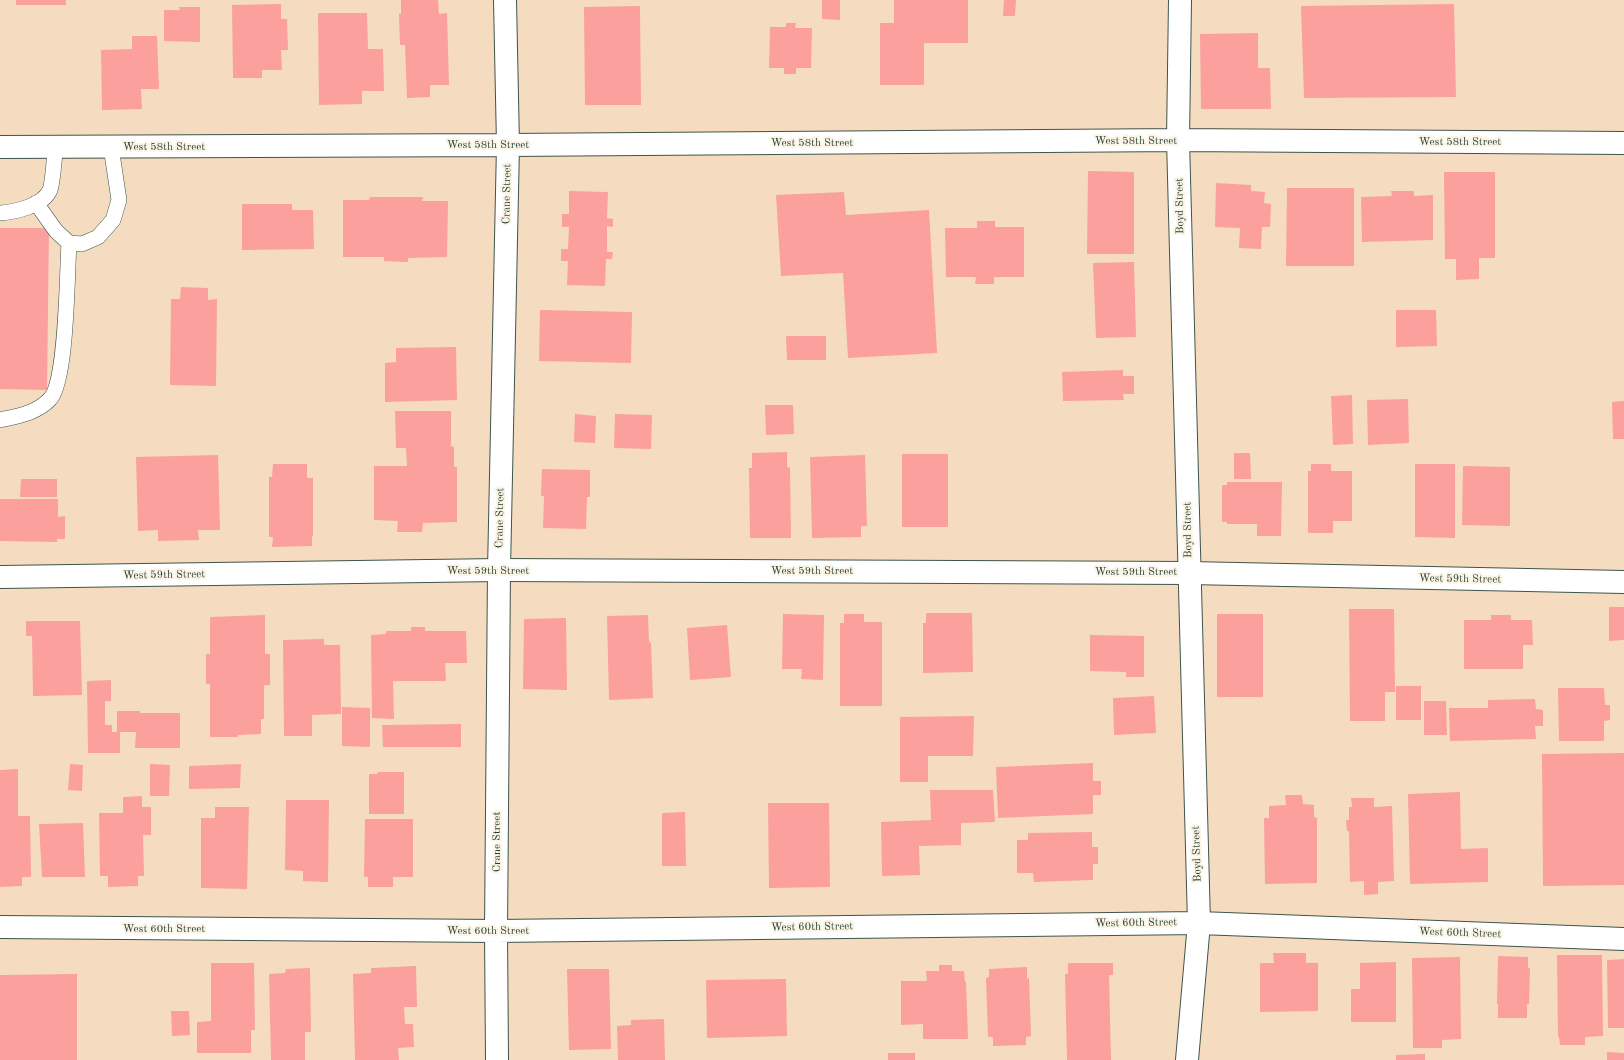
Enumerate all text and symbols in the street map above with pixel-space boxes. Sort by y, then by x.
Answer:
street label: West 58th Street [1095,134,1177,148]
street label: West 58th Street [1419,135,1501,149]
street label: West 58th Street [771,136,853,150]
street label: West 58th Street [447,138,529,152]
street label: West 58th Street [123,140,205,154]
street label: Crane Street [500,164,514,224]
street label: Boyd Street [1173,178,1187,234]
street label: Crane Street [493,488,507,548]
street label: Boyd Street [1181,502,1195,558]
street label: West 59th Street [447,564,529,578]
street label: West 59th Street [771,564,853,578]
street label: West 59th Street [1095,565,1177,579]
street label: West 59th Street [123,568,205,582]
street label: West 59th Street [1419,572,1501,586]
street label: Crane Street [490,812,504,872]
street label: Boyd Street [1189,826,1205,882]
street label: West 60th Street [1095,916,1177,930]
street label: West 60th Street [771,920,853,934]
street label: West 60th Street [123,922,205,936]
street label: West 60th Street [447,924,529,938]
street label: West 60th Street [1419,925,1501,941]

